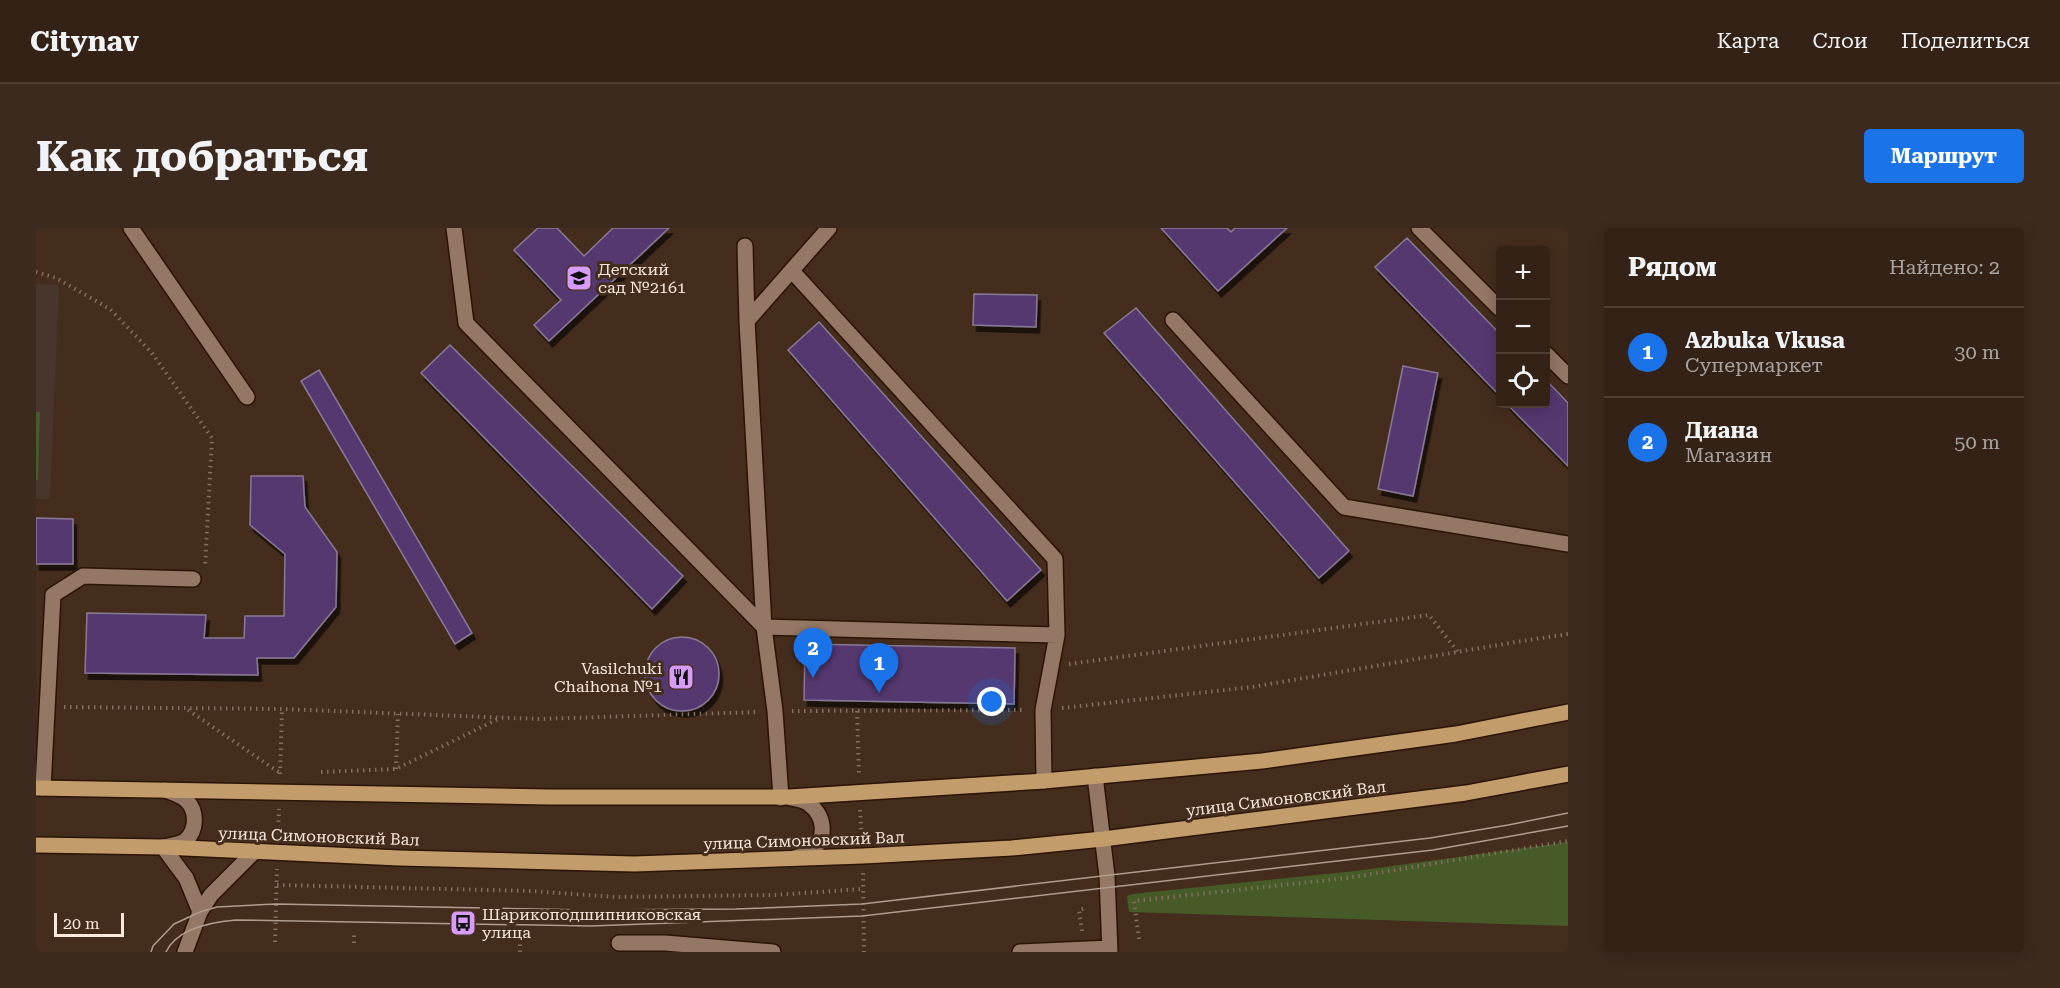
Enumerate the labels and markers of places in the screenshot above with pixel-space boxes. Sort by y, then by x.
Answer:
place label: Детский сад №2161 [598,260,686,297]
school or university icon: Детский сад №2161 [564,263,594,293]
pin: 2 [794,628,832,678]
pin: 1 [860,644,898,693]
place label: Vasilchuki Chaihona №1 [554,659,662,696]
restaurant icon: Vasilchuki Chaihona №1 [666,662,696,692]
place label: Шарикоподшипниковская улица [482,905,701,942]
bus stop icon: Шарикоподшипниковская улица [448,908,478,938]

